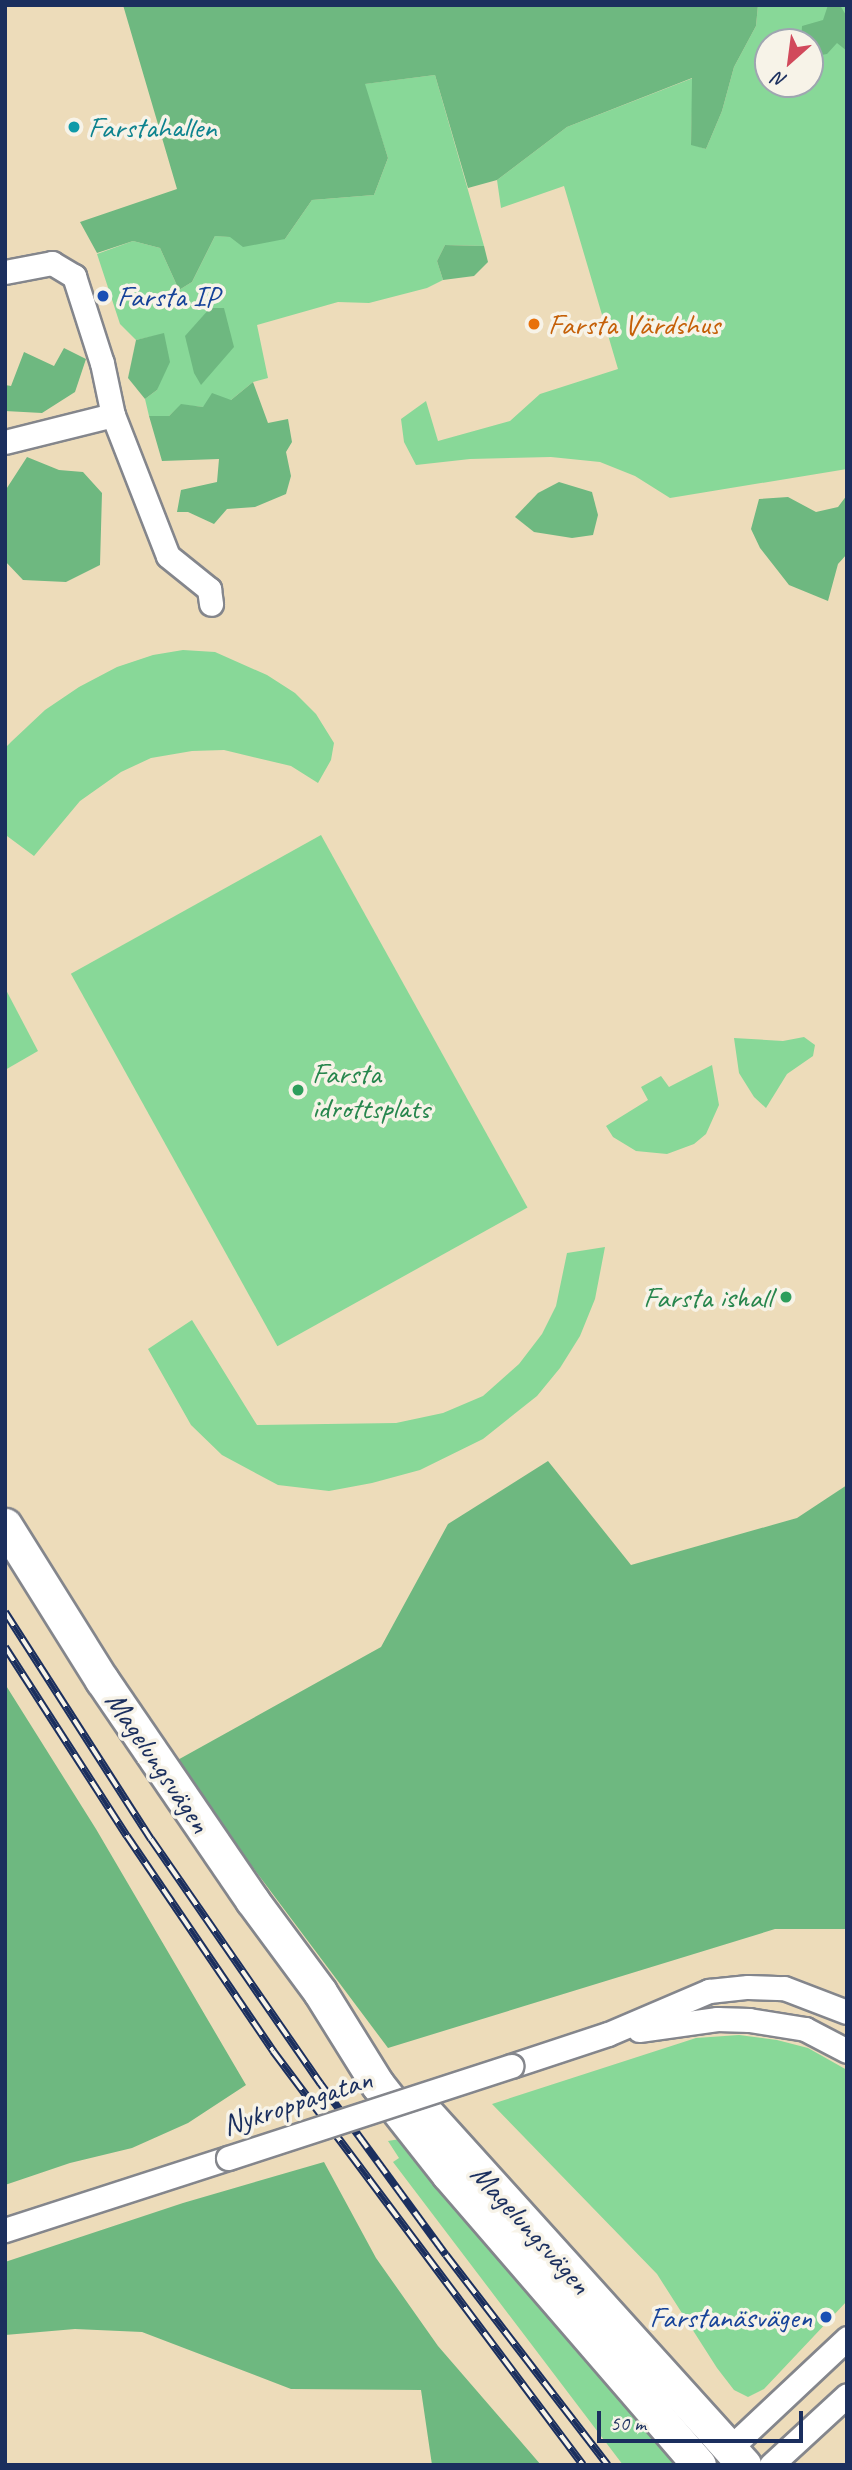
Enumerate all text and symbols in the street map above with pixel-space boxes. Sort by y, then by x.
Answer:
north arrow [754,28,824,98]
text: N [769,66,791,93]
place label: Farstahallen [88,109,216,145]
marker: Farstahallen [66,119,82,135]
place label: Farsta IP [117,278,219,314]
marker: Farsta IP [95,288,111,304]
place label: Farsta Värdshus [548,306,720,342]
marker: Farsta Värdshus [526,316,542,332]
place label: Farsta idrottsplats [312,1055,430,1126]
marker: Farsta idrottsplats [290,1082,306,1098]
place label: Farsta ishall [644,1279,772,1315]
marker: Farsta ishall [778,1289,794,1305]
street label: Magelungsvägen [98,1685,218,1839]
street label: Nykroppagatan [218,2061,376,2143]
street label: Magelungsvägen [463,2157,599,2301]
place label: Farstanäsvägen [649,2299,812,2335]
marker: Farstanäsvägen [818,2309,834,2325]
scale bar [600,2396,806,2440]
text: 50 m [610,2410,646,2436]

